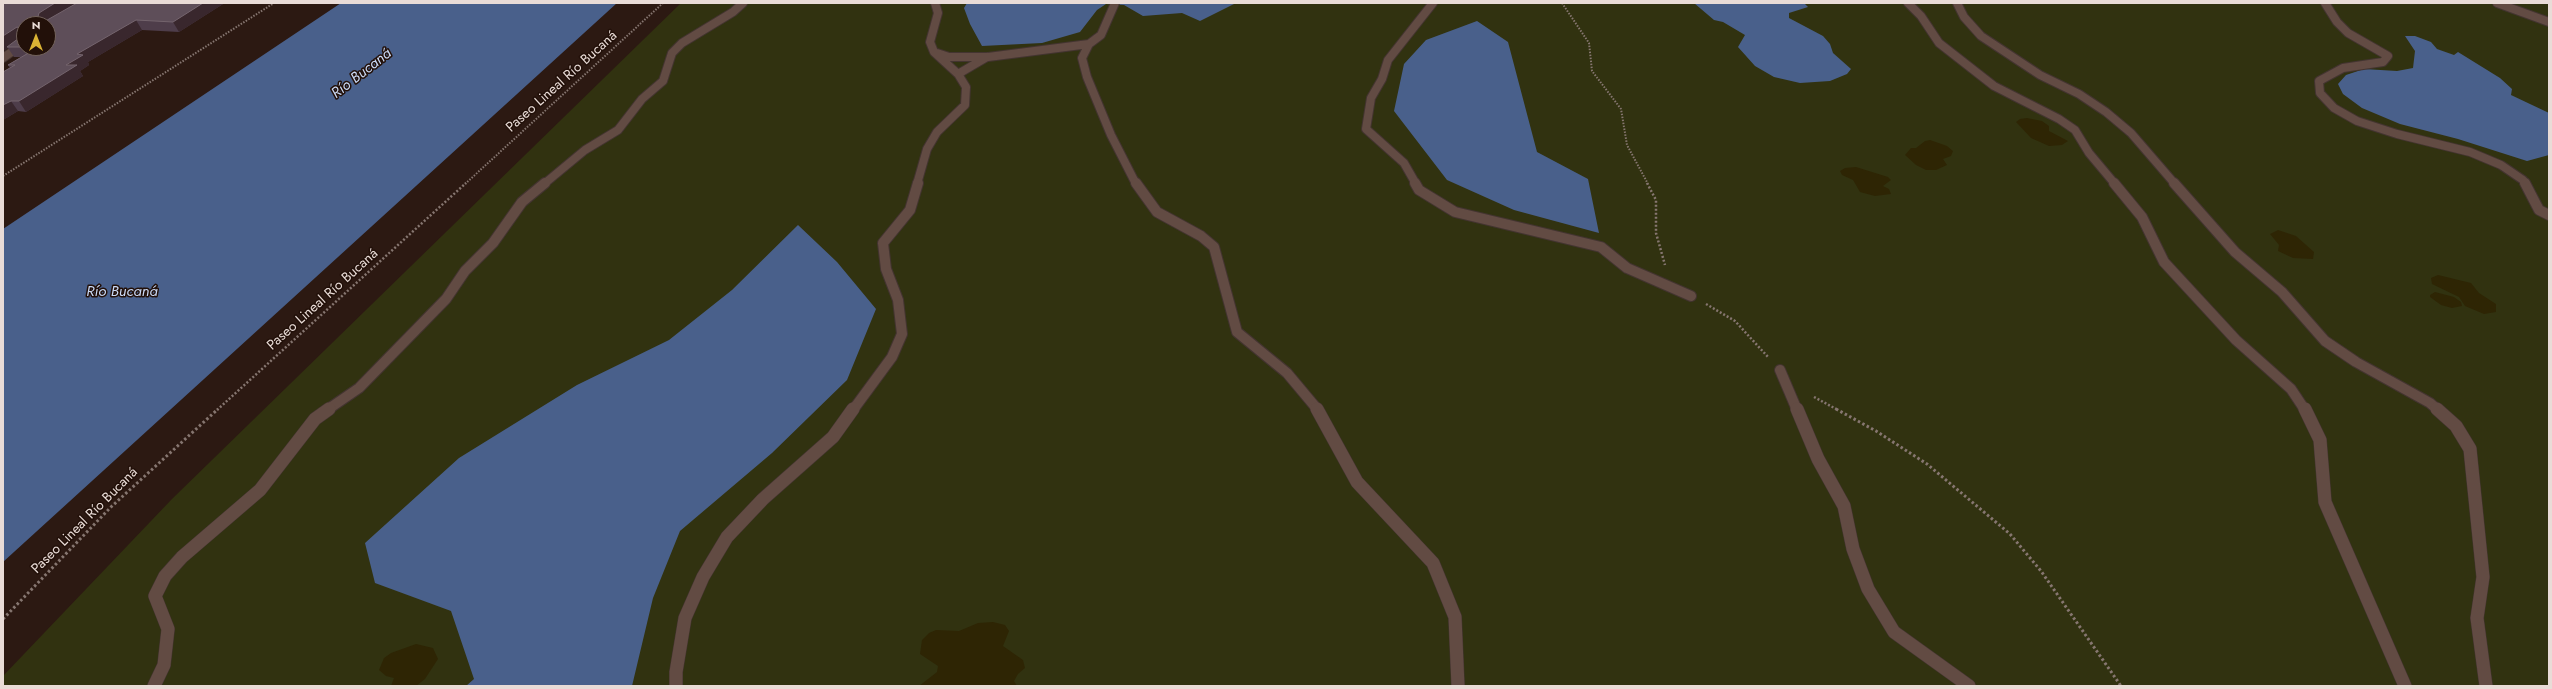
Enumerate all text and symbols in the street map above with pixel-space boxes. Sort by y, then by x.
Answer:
north arrow [16,16,56,56]
text: N [32,17,40,33]
street label: Paseo Lineal Río Bucaná [503,28,621,136]
water label: Río Bucaná [328,45,396,103]
street label: Paseo Lineal Río Bucaná [264,246,382,354]
water label: Río Bucaná [86,283,158,301]
street label: Paseo Lineal Río Bucaná [28,464,142,578]

